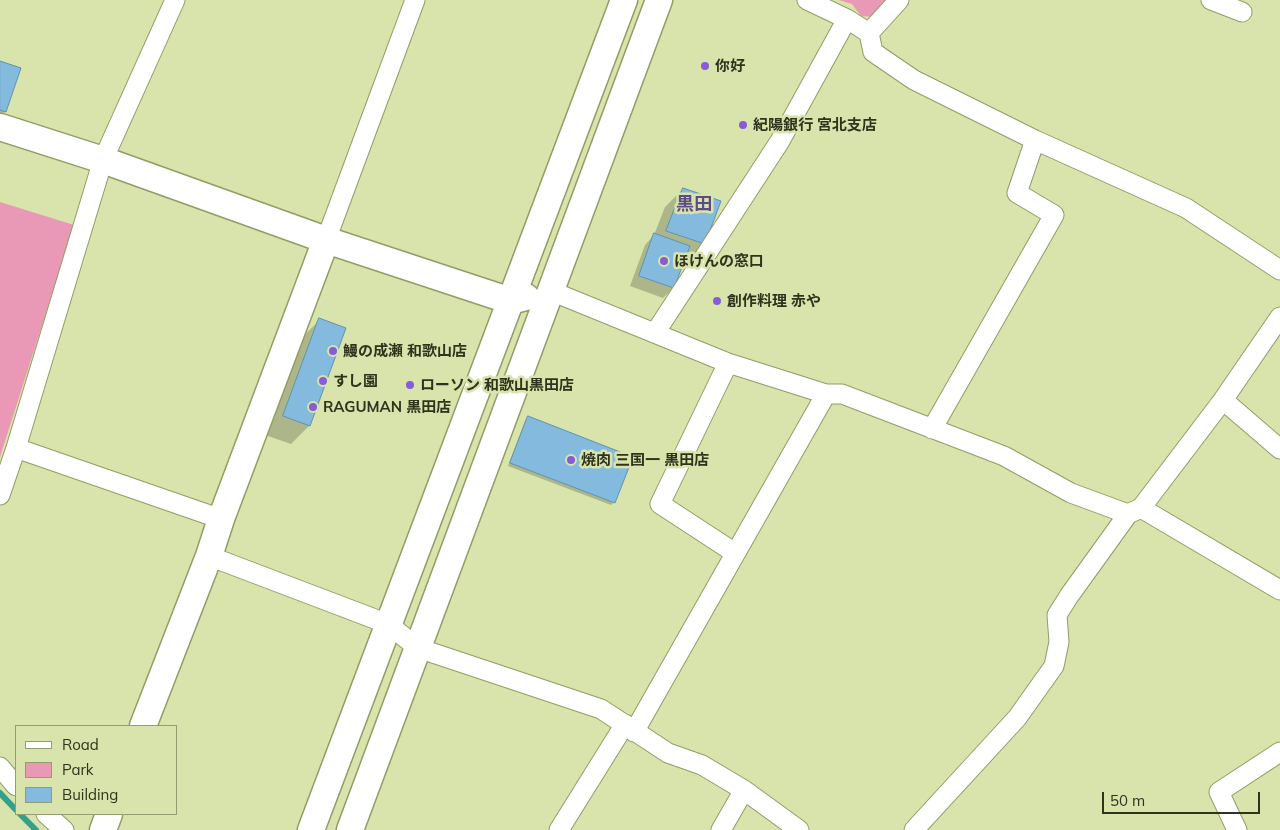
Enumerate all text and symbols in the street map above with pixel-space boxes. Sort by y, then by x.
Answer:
place label: 你好 [715,57,745,75]
marker: 你好 [699,60,711,72]
place label: 紀陽銀行 宮北支店 [753,116,877,134]
marker: 紀陽銀行 宮北支店 [737,119,749,131]
district label: 黒田 [676,194,712,216]
place label: ほけんの窓口 [674,252,764,270]
marker: ほけんの窓口 [658,255,670,267]
place label: 創作料理 赤や [727,292,821,310]
marker: 創作料理 赤や [711,295,723,307]
place label: 鰻の成瀬 和歌山店 [343,342,467,360]
marker: 鰻の成瀬 和歌山店 [327,345,339,357]
place label: すし園 [333,372,378,390]
marker: すし園 [317,375,329,387]
place label: ローソン 和歌山黒田店 [420,376,574,394]
marker: ローソン 和歌山黒田店 [404,379,416,391]
place label: RAGUMAN 黒田店 [323,398,451,416]
marker: RAGUMAN 黒田店 [307,401,319,413]
place label: 焼肉 三国一 黒田店 [581,451,709,469]
marker: 焼肉 三国一 黒田店 [565,454,577,466]
legend [15,725,178,815]
text: Road [62,735,99,754]
text: Park [62,760,94,779]
scale bar [1105,782,1262,814]
text: Building [62,785,118,804]
text: 50 m [1110,791,1145,810]

